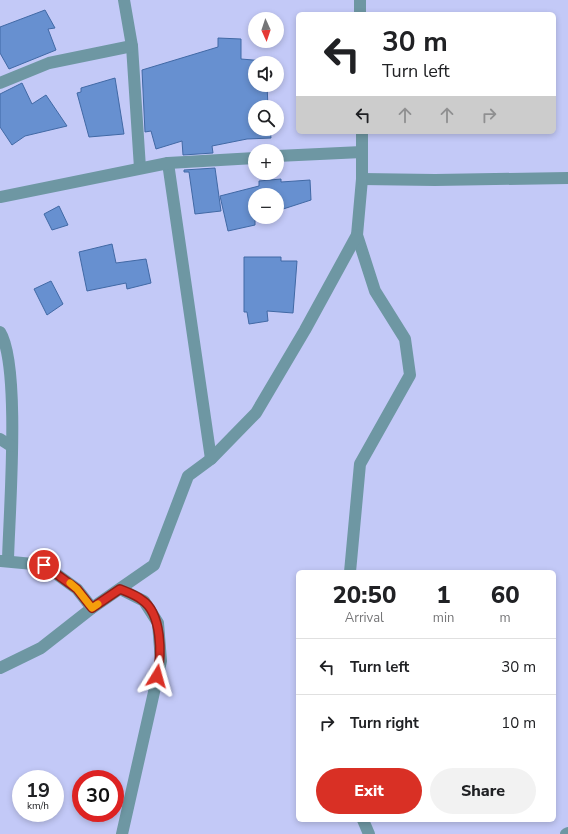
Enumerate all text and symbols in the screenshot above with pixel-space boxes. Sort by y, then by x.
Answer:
north arrow [248,12,284,48]
map controls [248,12,284,224]
text: 30 m [382,23,448,61]
icon: left [316,28,368,80]
button: sound [248,56,284,92]
text: Turn left [382,59,450,83]
button: search [248,100,284,136]
icon: left [352,104,374,126]
icon: ahead [394,104,416,126]
icon: ahead [436,104,458,126]
icon: right [478,104,500,126]
button: + [248,144,284,180]
button: − [248,188,284,224]
pin [27,548,61,582]
icon: arrive [33,554,55,576]
text: 20:50 [332,579,396,611]
text: 1 [436,579,451,611]
text: 60 [491,579,520,611]
text: Arrival [345,609,384,627]
text: min [433,609,454,627]
text: m [500,609,511,627]
position arrow [136,655,178,697]
icon: left [316,656,338,678]
text: Turn left [350,657,409,677]
text: 30 m [501,657,536,677]
icon: right [316,712,338,734]
text: Turn right [350,713,419,733]
text: 10 m [501,713,536,733]
button: Exit [316,768,422,814]
button: Share [430,768,536,814]
speed limit sign: 30 [72,770,124,822]
text: 19 [26,777,50,804]
text: km/h [27,799,49,813]

